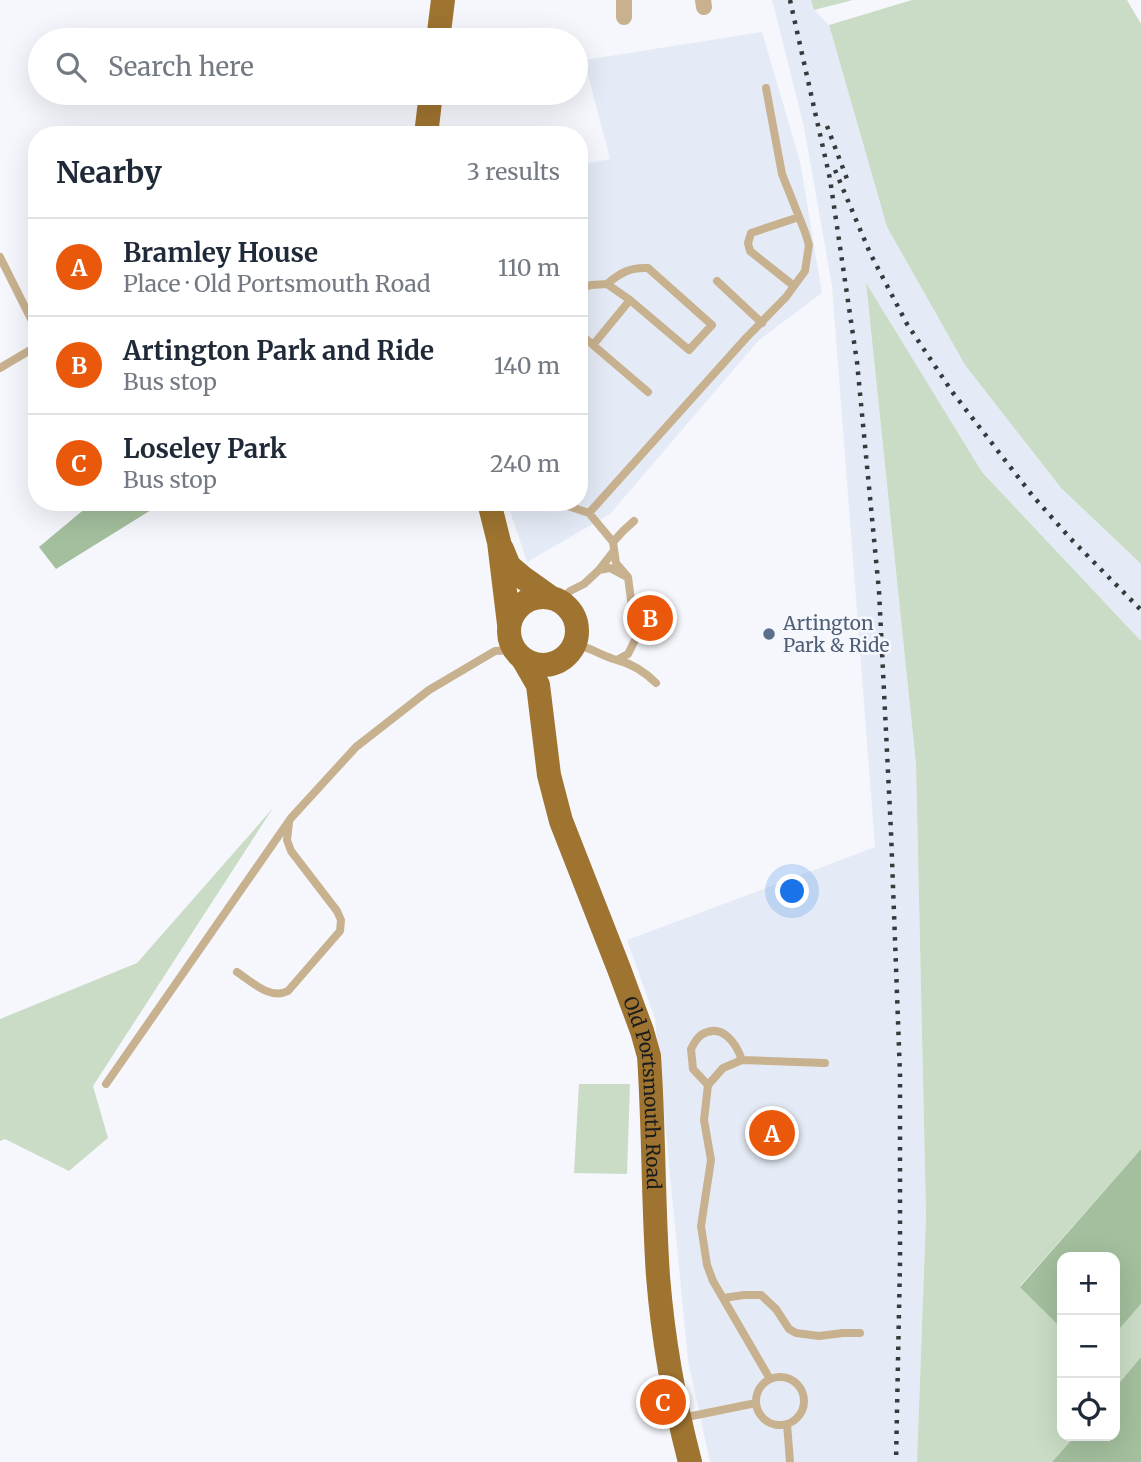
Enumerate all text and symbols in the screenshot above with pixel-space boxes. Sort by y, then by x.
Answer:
search box [28,28,588,105]
icon: search [52,48,90,86]
text: Search here [108,50,254,83]
text: Nearby [56,153,162,191]
text: 3 results [467,157,560,186]
text: Bramley House [123,236,318,269]
text: A [71,253,87,282]
text: 110 m [498,253,560,282]
text: Place · Old Portsmouth Road [123,269,431,298]
text: Artington Park and Ride [123,334,434,367]
text: B [71,351,87,380]
text: 140 m [494,351,560,380]
text: Bus stop [123,367,217,396]
text: Loseley Park [123,432,287,465]
text: C [71,449,87,478]
text: 240 m [490,449,560,478]
text: Bus stop [123,465,217,494]
pin: B [627,592,673,644]
place label: Artington Park & Ride [782,611,890,657]
marker: Artington Park & Ride [761,626,777,642]
your location [775,874,809,908]
street label: Old Portsmouth Road [618,993,666,1190]
pin: A [749,1107,795,1159]
map controls [1057,1252,1120,1441]
button: + [1057,1252,1120,1315]
button: − [1057,1315,1120,1378]
pin: C [640,1376,686,1428]
button: locate [1057,1378,1120,1441]

